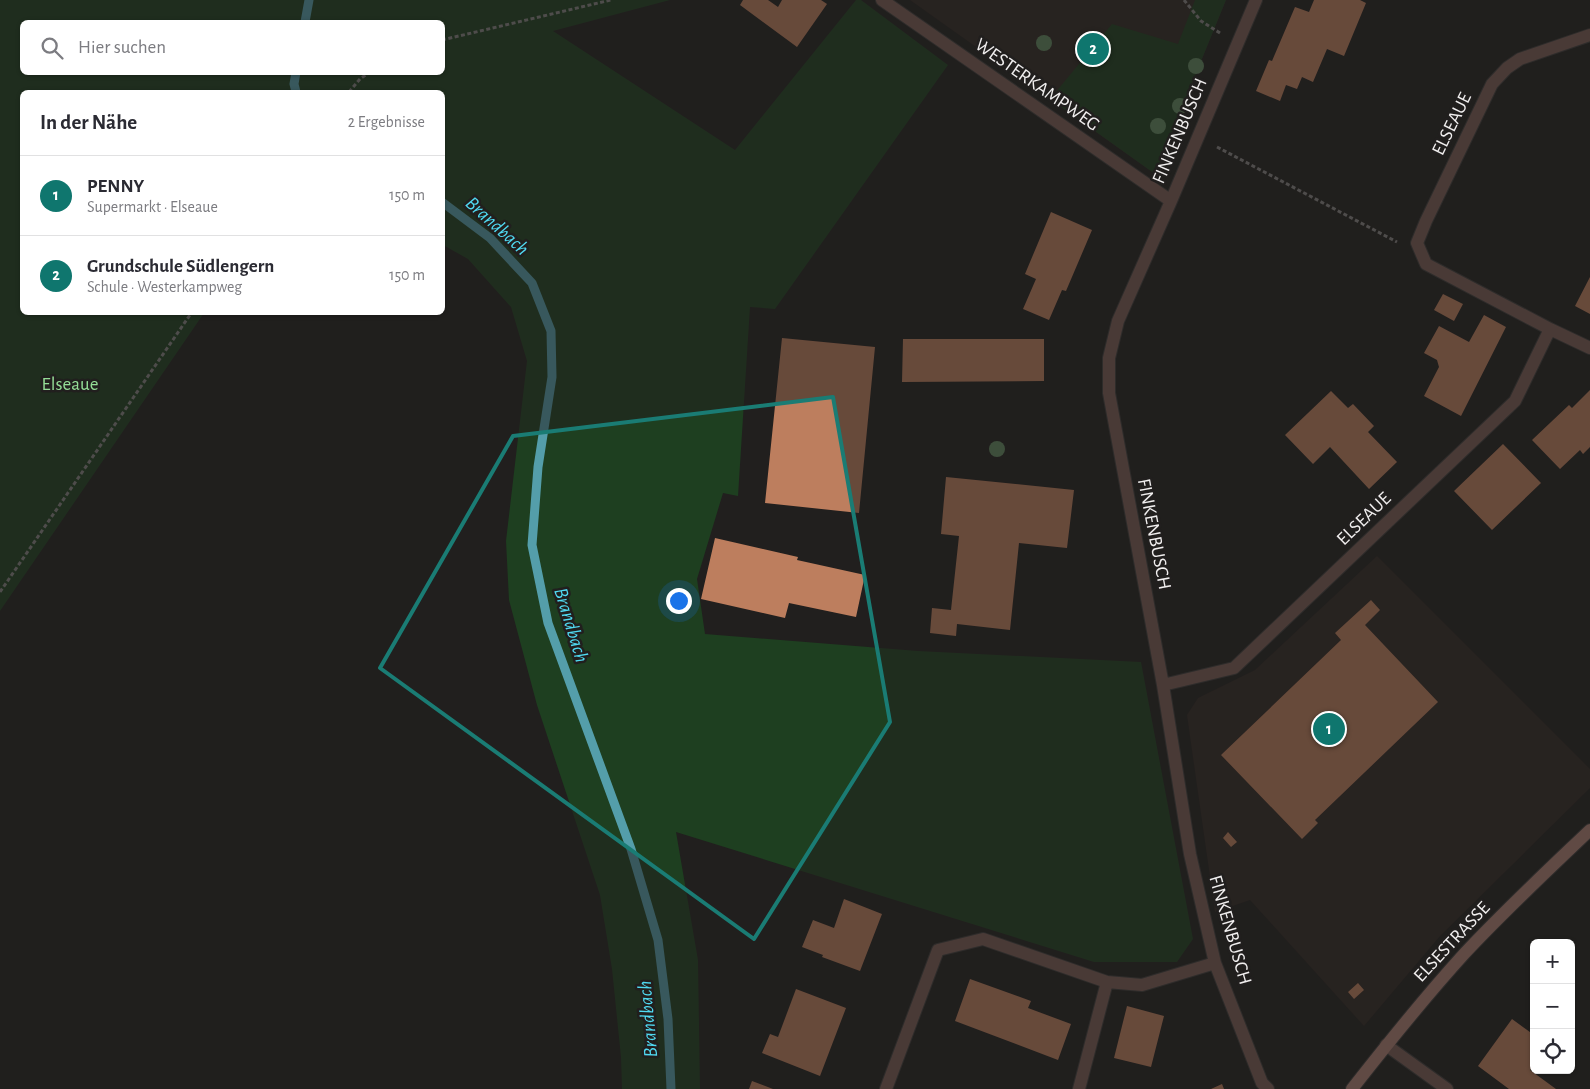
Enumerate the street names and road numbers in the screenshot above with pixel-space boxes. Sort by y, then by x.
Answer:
street label: WESTERKAMPWEG [971,35,1103,135]
street label: FINKENBUSCH [1149,75,1211,187]
street label: ELSEAUE [1429,90,1475,158]
street label: FINKENBUSCH [1134,477,1174,591]
street label: ELSEAUE [1333,489,1395,549]
street label: FINKENBUSCH [1205,873,1255,987]
street label: ELSESTRASSE [1410,898,1494,986]

